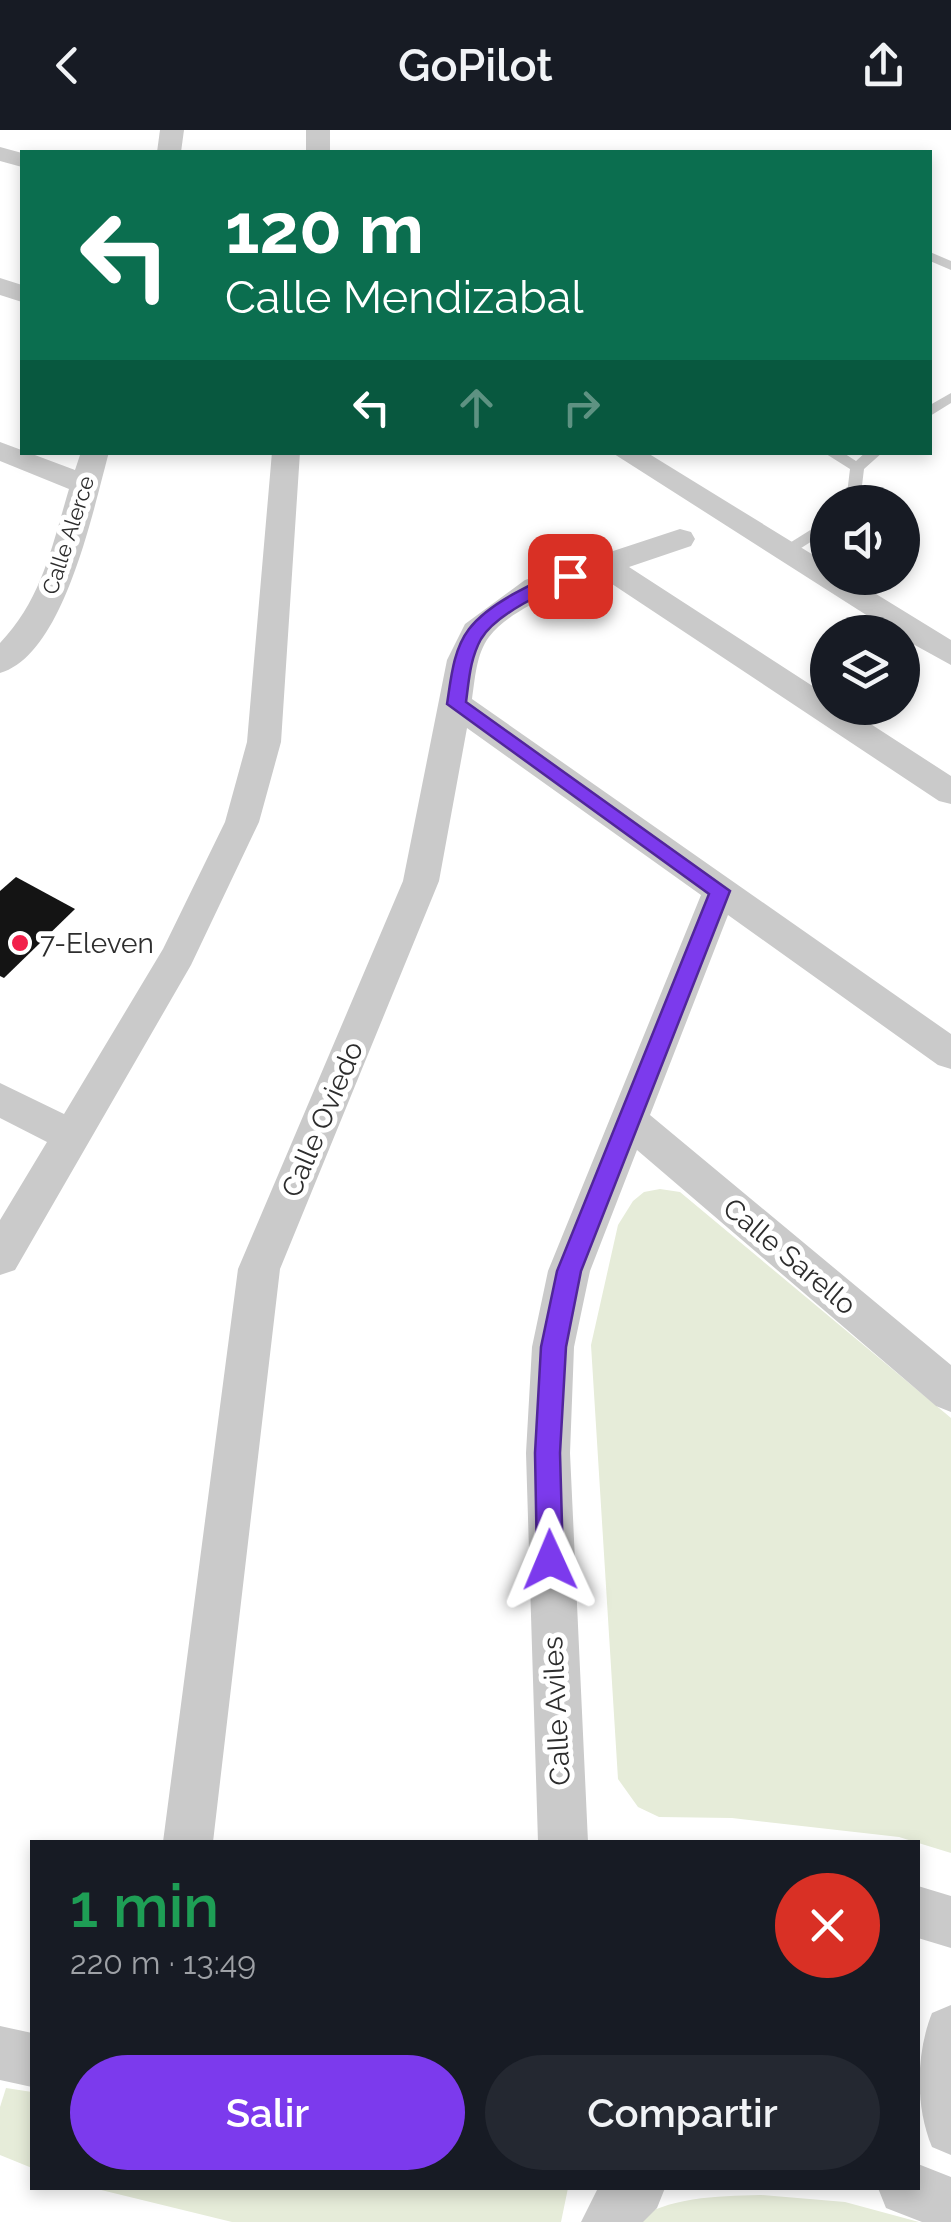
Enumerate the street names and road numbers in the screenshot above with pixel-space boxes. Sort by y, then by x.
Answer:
street label: Calle Alerce [37,472,99,597]
street label: Calle Oviedo [275,1036,370,1202]
street label: Calle Sarello [717,1191,863,1321]
street label: Calle Aviles [536,1636,577,1786]

